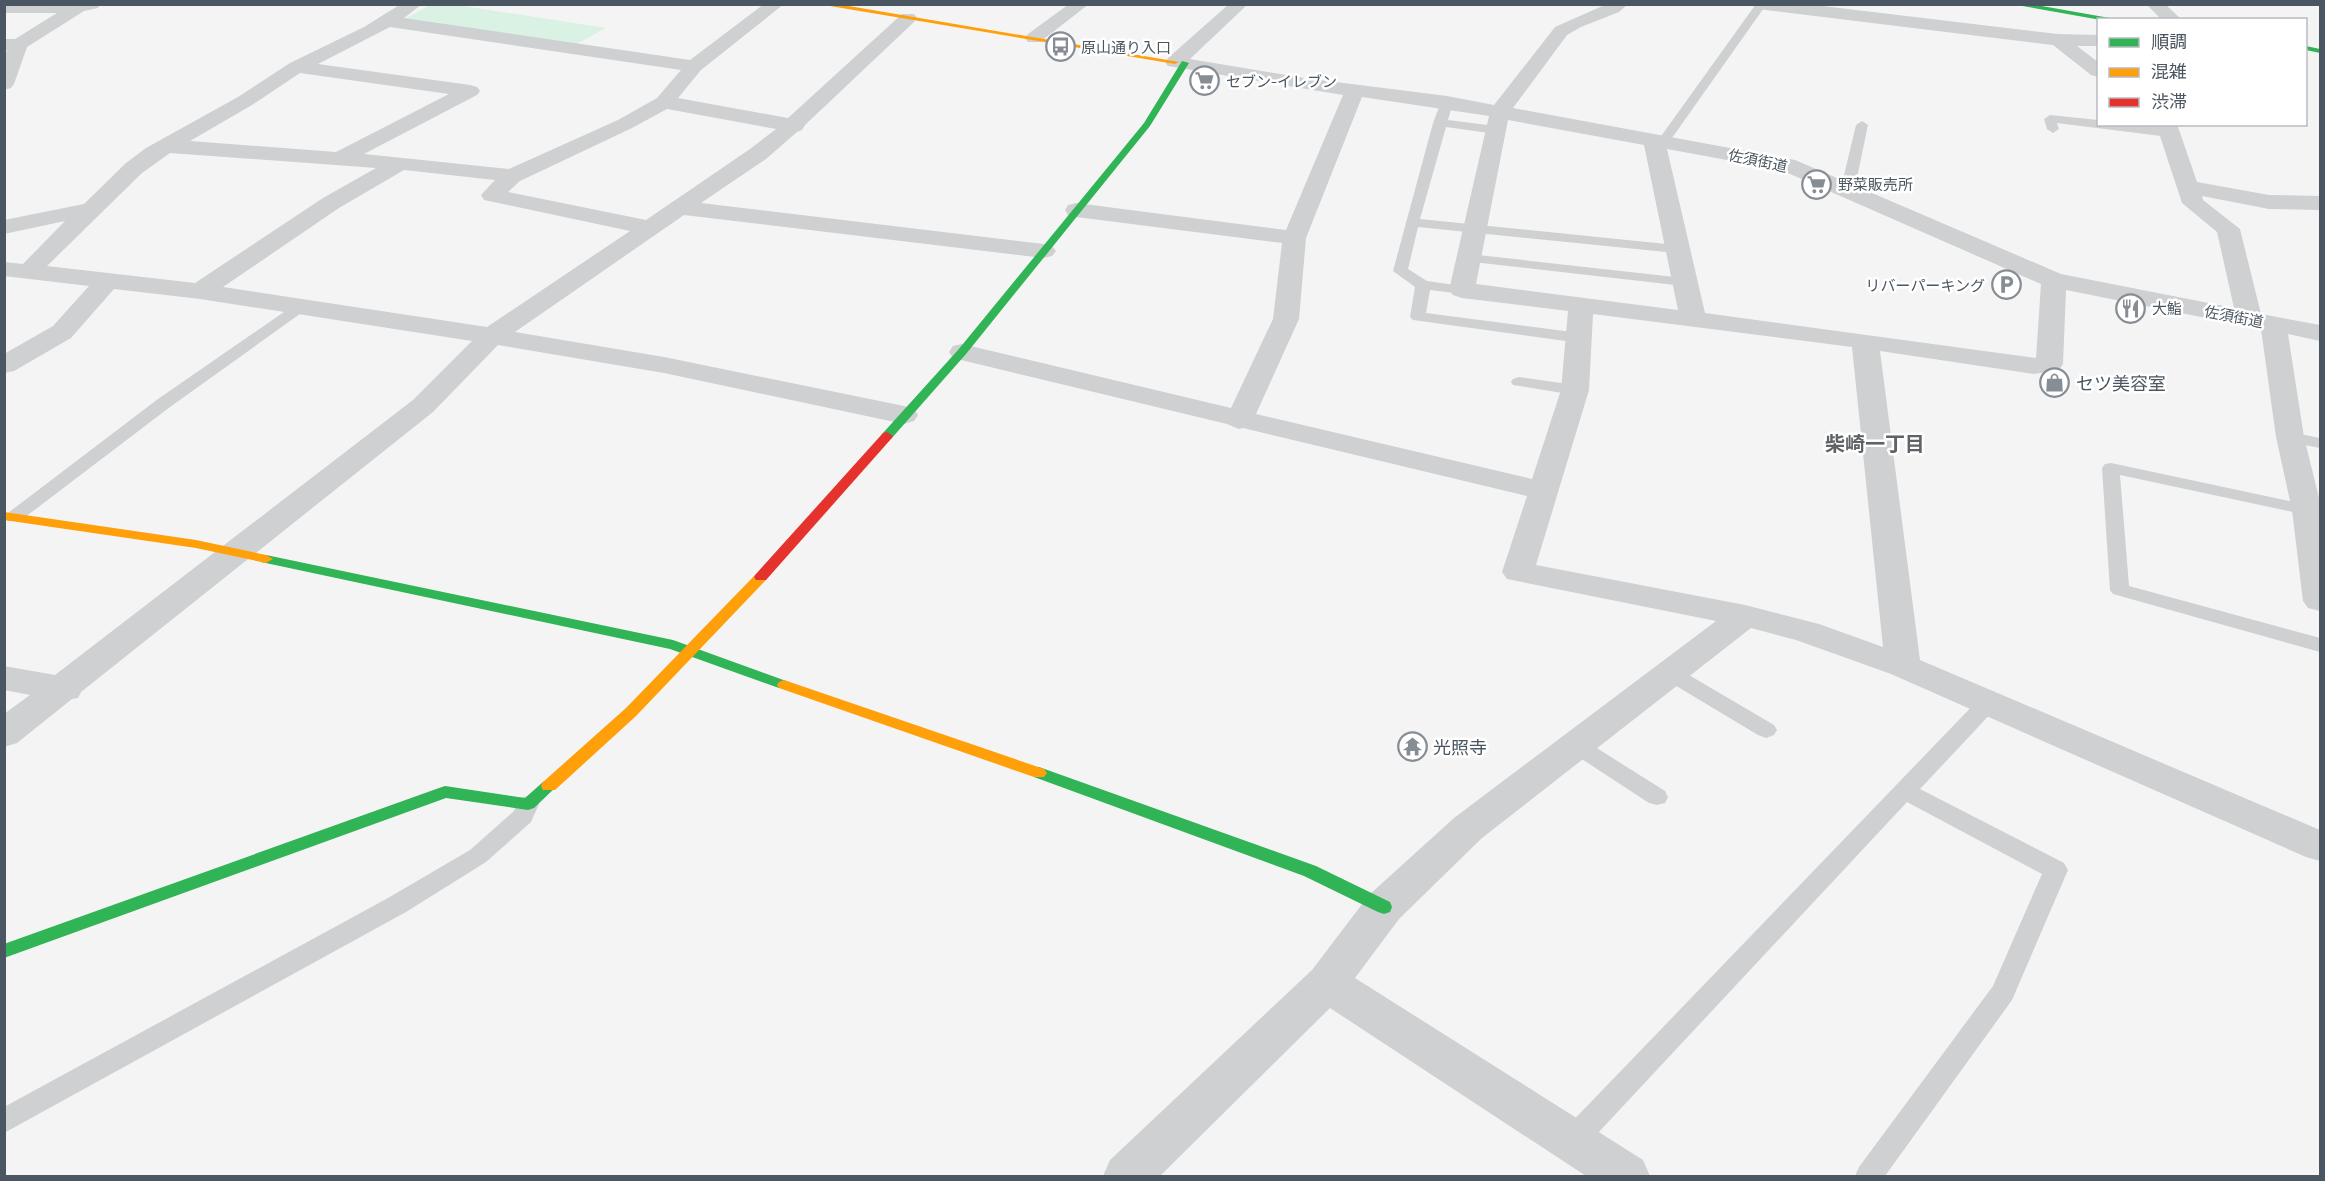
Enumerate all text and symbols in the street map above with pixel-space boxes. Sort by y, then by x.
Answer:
legend [2097,18,2307,126]
text: 順調 [2151,30,2187,52]
bus stop icon: 原山通り入口 [1044,31,1076,63]
place label: 原山通り入口 [1081,38,1171,56]
text: 混雑 [2151,60,2187,82]
supermarket icon: セブン-イレブン [1189,65,1221,97]
place label: セブン-イレブン [1226,72,1337,90]
text: 渋滞 [2151,90,2187,112]
street label: 佐須街道 [1727,145,1789,175]
supermarket icon: 野菜販売所 [1801,168,1833,200]
place label: 野菜販売所 [1838,175,1913,193]
parking icon: リバーパーキング [1990,269,2022,301]
place label: リバーパーキング [1866,276,1985,294]
restaurant icon: 大鮨 [2115,292,2147,324]
place label: 大鮨 [2152,299,2182,317]
street label: 佐須街道 [2203,301,2265,331]
shop icon: セツ美容室 [2039,367,2071,399]
place label: セツ美容室 [2076,372,2166,394]
district label: 柴崎一丁目 [1825,431,1925,455]
temple icon: 光照寺 [1396,731,1428,763]
place label: 光照寺 [1433,736,1487,758]

